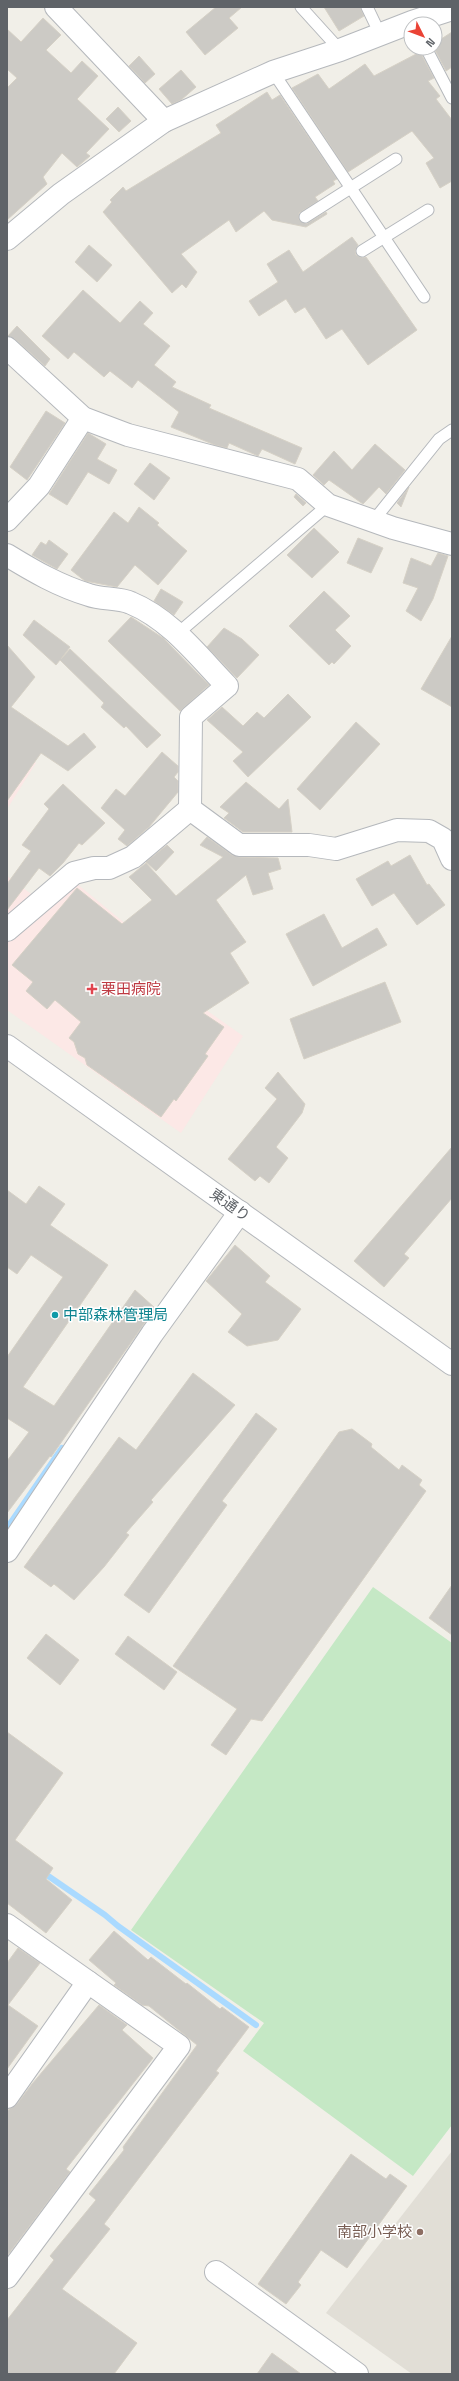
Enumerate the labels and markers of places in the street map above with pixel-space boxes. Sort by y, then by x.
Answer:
place label: 栗田病院 [101,979,161,998]
marker: 栗田病院 [86,983,98,995]
place label: 中部森林管理局 [63,1305,168,1324]
marker: 中部森林管理局 [50,1310,60,1320]
place label: 南部小学校 [337,2222,412,2241]
marker: 南部小学校 [415,2227,425,2237]

